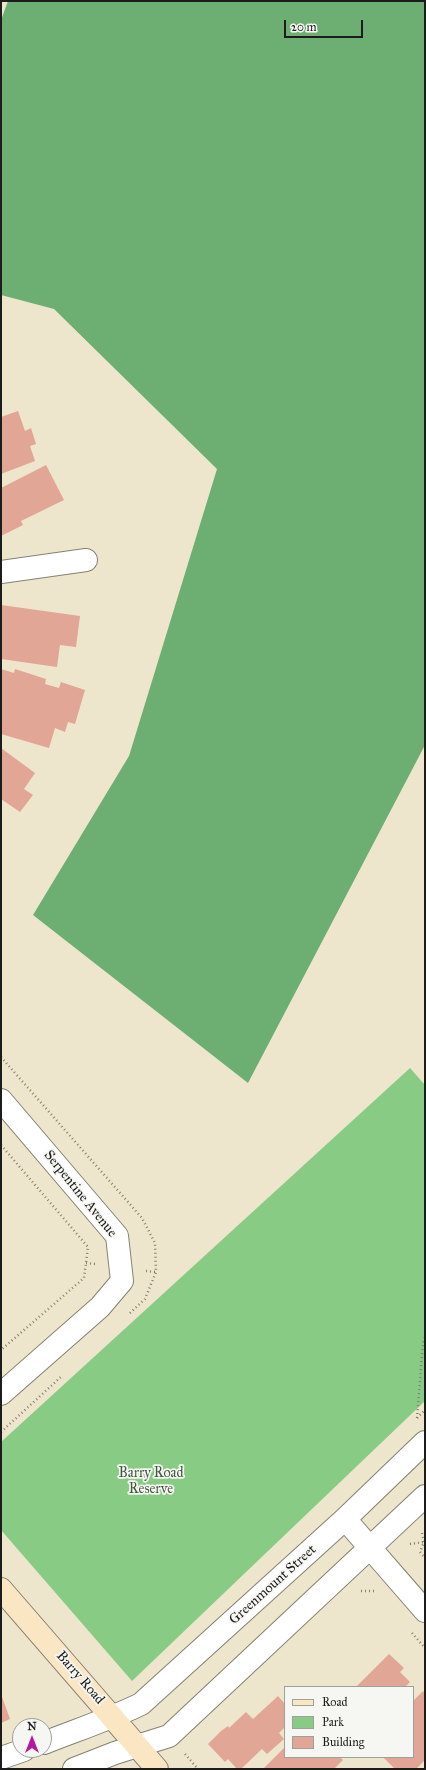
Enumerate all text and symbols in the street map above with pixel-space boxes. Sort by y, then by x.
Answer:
scale bar [286,12,365,38]
text: 20 m [291,20,317,34]
street label: Serpentine Avenue [40,1147,120,1241]
park label: Barry Road Reserve [118,1466,184,1498]
street label: Greenmount Street [226,1542,320,1628]
street label: Barry Road [52,1648,108,1708]
legend [284,1686,414,1758]
text: Road [322,1695,348,1709]
text: Park [322,1715,344,1729]
north arrow [12,1718,52,1758]
text: N [27,1720,37,1733]
text: Building [322,1735,364,1749]

